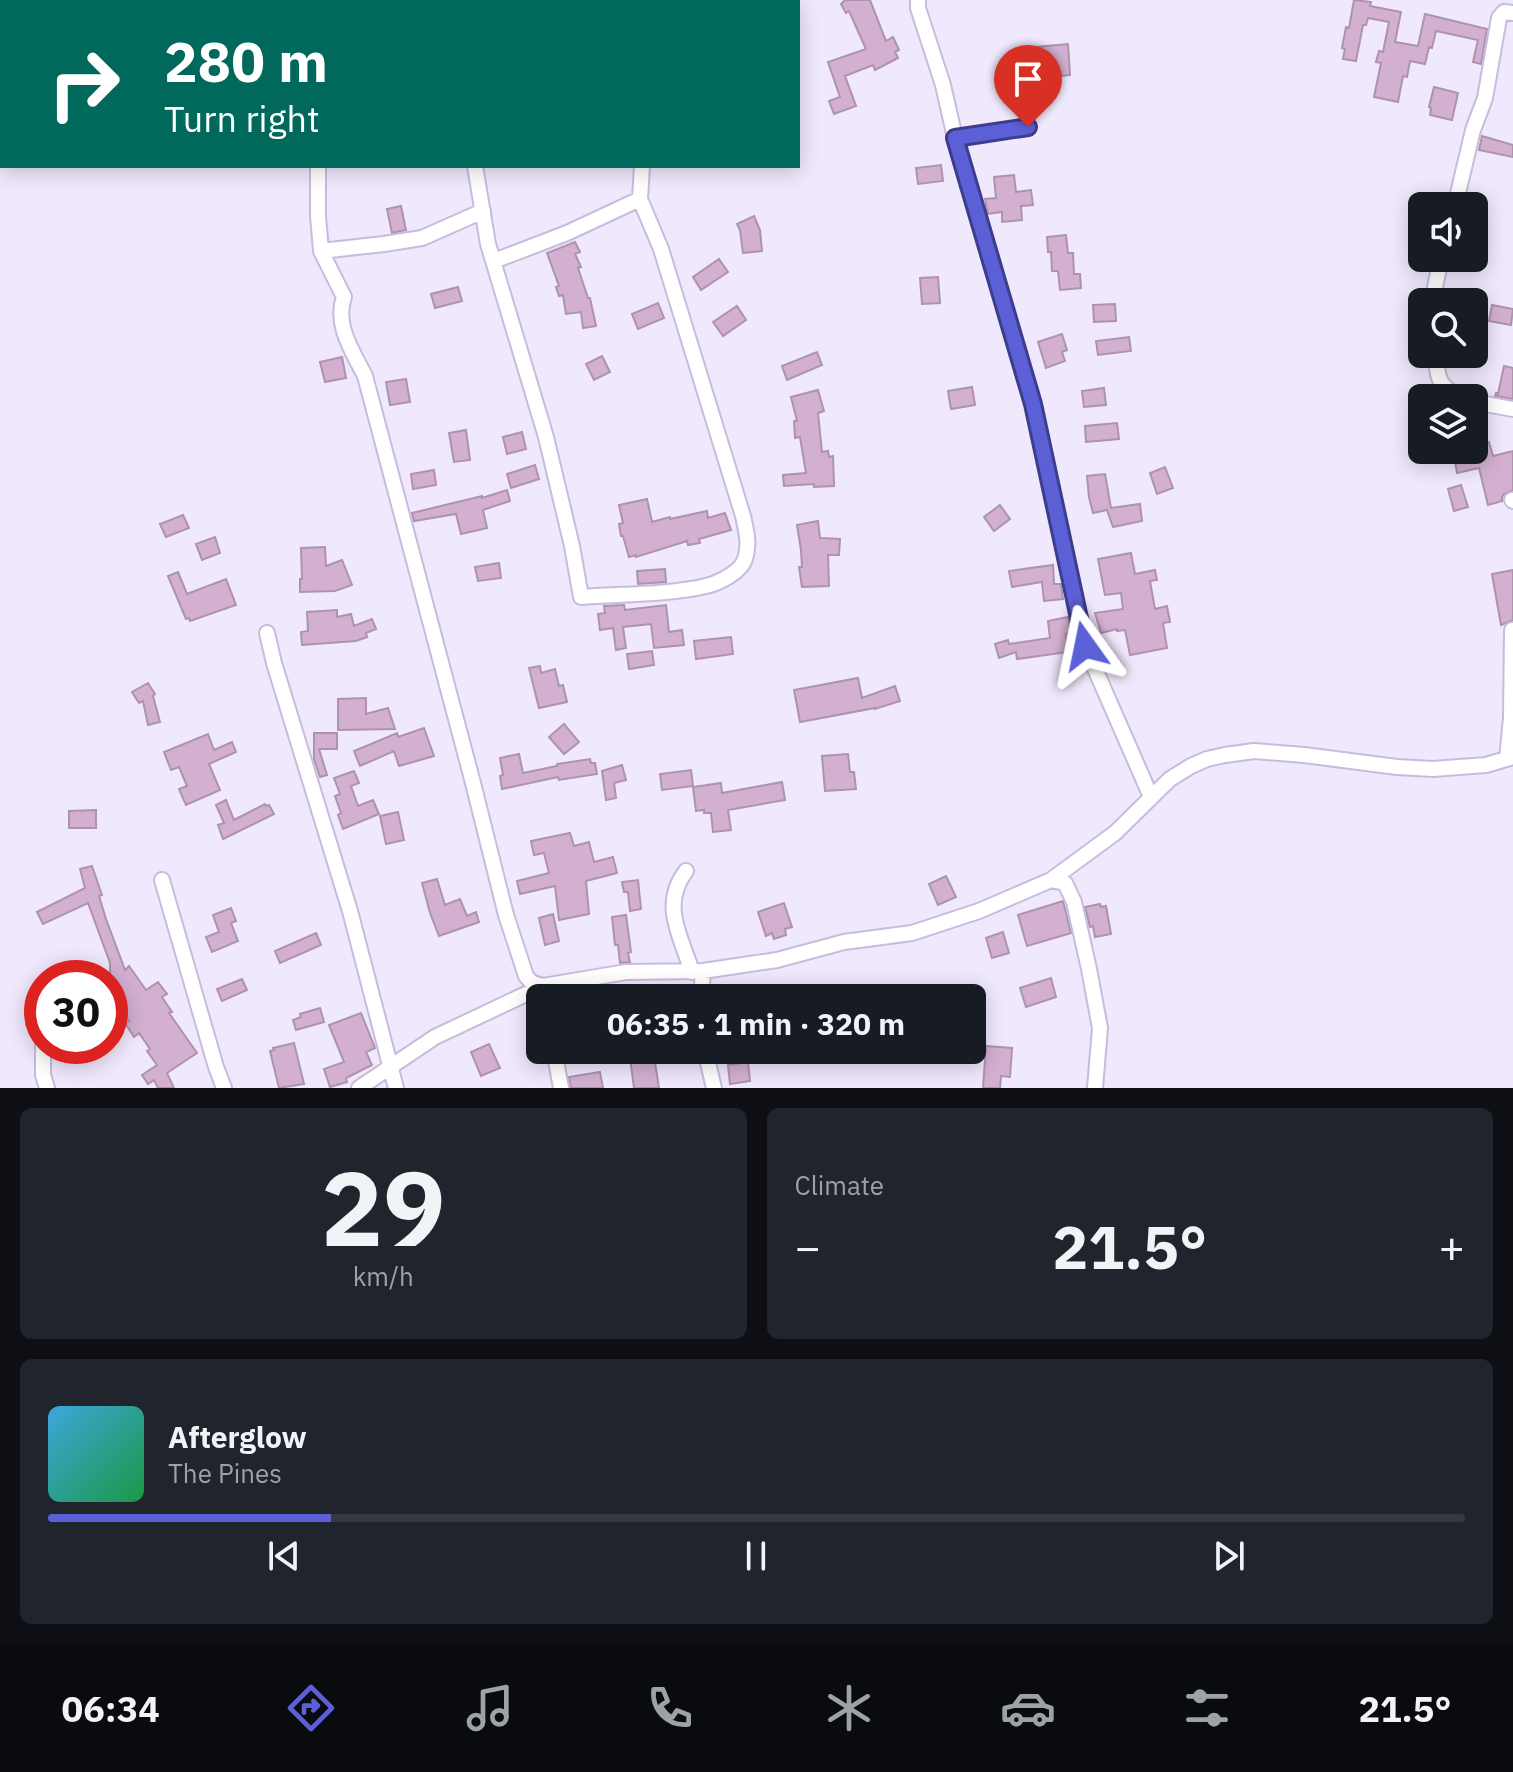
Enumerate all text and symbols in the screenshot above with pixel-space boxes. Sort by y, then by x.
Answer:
text: 280 m [164,25,328,97]
icon: right [32,32,136,136]
pin [994,45,1062,127]
icon: arrive [1006,57,1050,101]
text: Turn right [164,95,320,142]
map controls [1408,192,1488,464]
button: sound [1408,192,1488,272]
button: search [1408,288,1488,368]
button: layers [1408,384,1488,464]
position arrow [1043,604,1127,688]
speed limit sign: 30 [24,960,128,1064]
text: 06:35 · 1 min · 320 m [607,1004,905,1043]
text: 29 [321,1139,446,1275]
text: Climate [795,1168,884,1202]
text: 21.5° [1052,1207,1207,1286]
text: − [795,1218,821,1275]
text: + [1439,1218,1465,1275]
text: km/h [353,1259,414,1293]
text: Afterglow [168,1417,307,1456]
text: The Pines [168,1456,282,1490]
icon: previous [262,1534,306,1578]
icon: pause [734,1534,778,1578]
icon: next [1207,1534,1251,1578]
icon: directions [283,1680,339,1736]
icon: music [462,1680,518,1736]
icon: phone [642,1680,698,1736]
icon: climate [821,1680,877,1736]
icon: car [1000,1680,1056,1736]
icon: filters [1179,1680,1235,1736]
text: 06:34 [62,1685,160,1732]
text: 21.5° [1358,1685,1451,1732]

